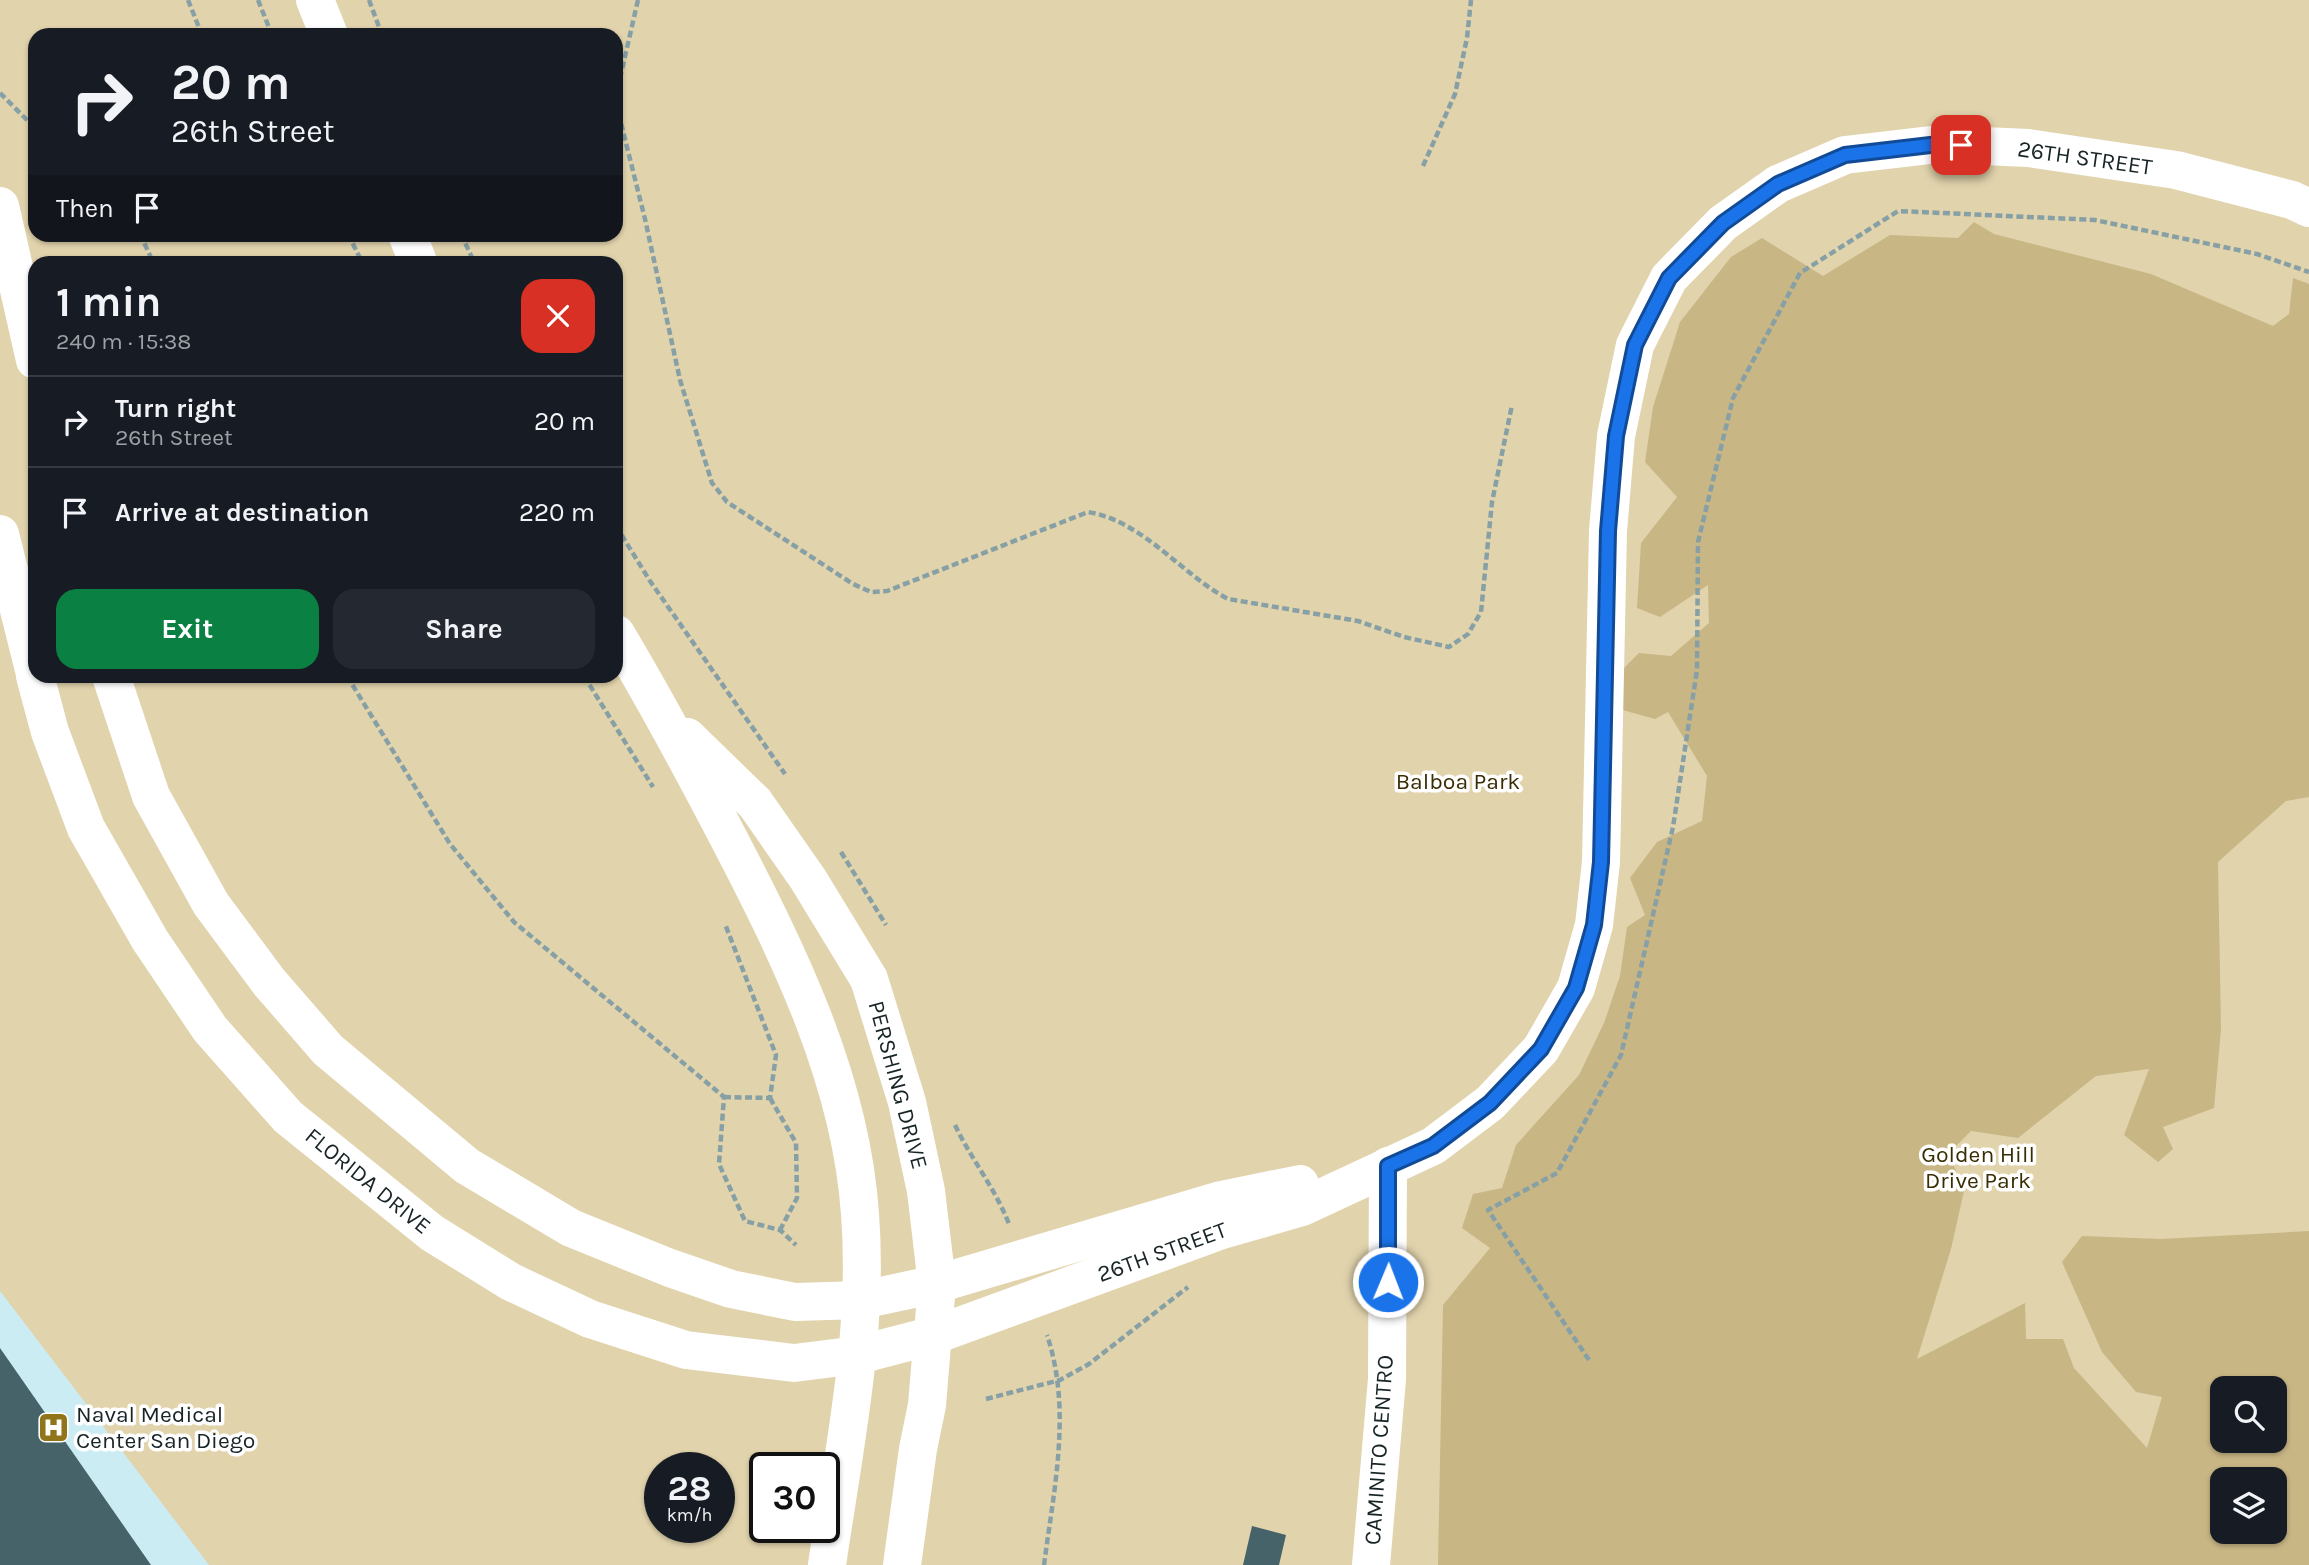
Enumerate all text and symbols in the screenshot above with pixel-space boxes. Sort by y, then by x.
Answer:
text: 20 m [171,54,291,111]
icon: right [56,56,147,147]
text: 26th Street [171,113,335,150]
pin [1931,115,1991,175]
icon: arrive [1942,126,1980,164]
street label: 26TH STREET [2016,135,2155,181]
icon: arrive [128,189,166,227]
text: Then [56,193,114,224]
text: 1 min [56,277,161,327]
button: close [521,279,595,353]
text: 240 m · 15:38 [56,328,191,355]
text: Turn right [115,393,236,424]
icon: right [56,403,94,441]
text: 20 m [534,406,595,437]
text: 26th Street [115,424,233,451]
icon: arrive [56,494,94,532]
text: Arrive at destination [115,497,369,528]
text: 220 m [519,497,595,528]
button: Exit [56,589,319,669]
button: Share [333,589,595,669]
park label: Balboa Park [1396,768,1520,795]
street label: PERSHING DRIVE [863,998,933,1172]
street label: FLORIDA DRIVE [300,1122,436,1240]
park label: Golden Hill Drive Park [1921,1141,2035,1194]
street label: 26TH STREET [1094,1216,1231,1288]
position arrow [1351,1245,1425,1319]
street label: CAMINITO CENTRO [1359,1354,1399,1546]
map controls [2210,1376,2287,1544]
button: search [2210,1376,2287,1453]
place label: Naval Medical Center San Diego [76,1401,255,1454]
hospital icon: Naval Medical Center San Diego [36,1410,70,1444]
speed limit sign: 30 [749,1452,840,1543]
button: layers [2210,1467,2287,1544]
text: 28 [668,1468,711,1509]
text: km/h [667,1504,712,1526]

